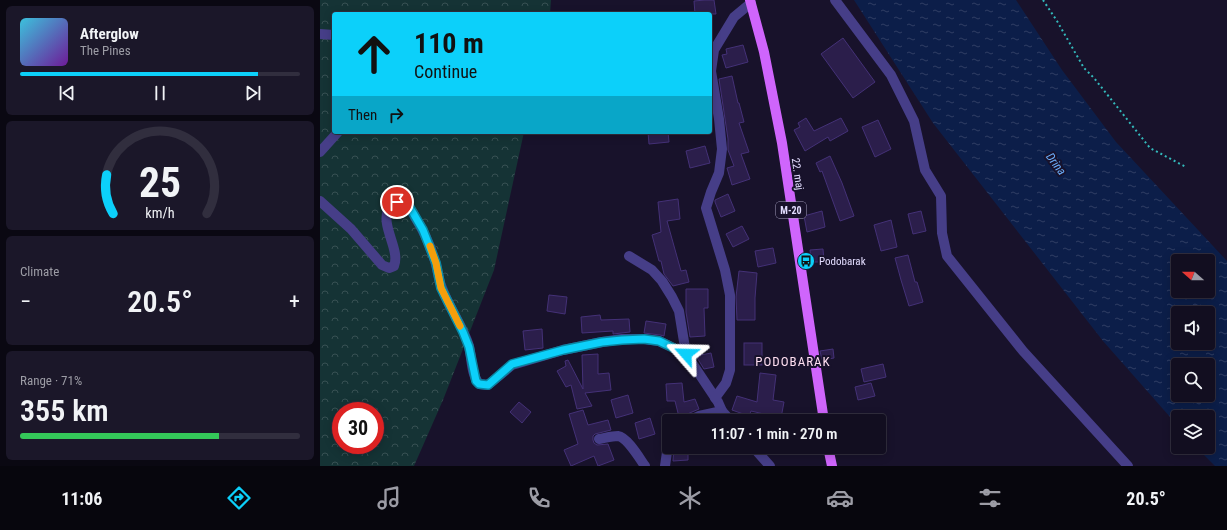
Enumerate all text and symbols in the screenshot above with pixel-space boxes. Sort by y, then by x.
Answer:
text: Afterglow [80,25,139,43]
text: 110 m [414,27,484,60]
icon: ahead [348,28,400,80]
text: The Pines [80,43,131,58]
text: Continue [414,61,477,82]
icon: previous [56,82,78,104]
icon: pause [149,82,171,104]
icon: next [242,82,264,104]
icon: right [385,104,407,126]
text: Then [348,106,377,124]
water label: Drina [1043,150,1069,178]
text: 25 [139,157,181,206]
street label: 22. maj [789,157,806,191]
pin [380,185,414,219]
icon: arrive [386,191,408,213]
road number: M-20 [776,202,806,218]
text: km/h [145,204,175,220]
bus stop icon: Podobarak [796,251,816,271]
north arrow [1171,254,1215,298]
map controls [1171,254,1215,454]
place label: Podobarak [819,255,866,268]
text: Climate [20,264,59,279]
text: 20.5° [127,284,193,319]
text: − [20,289,31,314]
text: + [289,289,300,314]
button: sound [1171,306,1215,350]
position arrow [665,333,707,375]
district label: PODOBARAK [755,354,831,369]
button: search [1171,358,1215,402]
text: Range · 71% [20,373,82,388]
text: 355 km [20,393,109,428]
speed limit sign: 30 [332,402,384,454]
button: layers [1171,410,1215,454]
text: 11:07 · 1 min · 270 m [711,425,837,443]
icon: directions [225,484,253,512]
icon: music [375,484,403,512]
icon: phone [525,484,553,512]
icon: climate [676,484,704,512]
icon: car [826,484,854,512]
icon: filters [976,484,1004,512]
text: 11:06 [61,488,102,509]
text: 20.5° [1126,488,1166,509]

